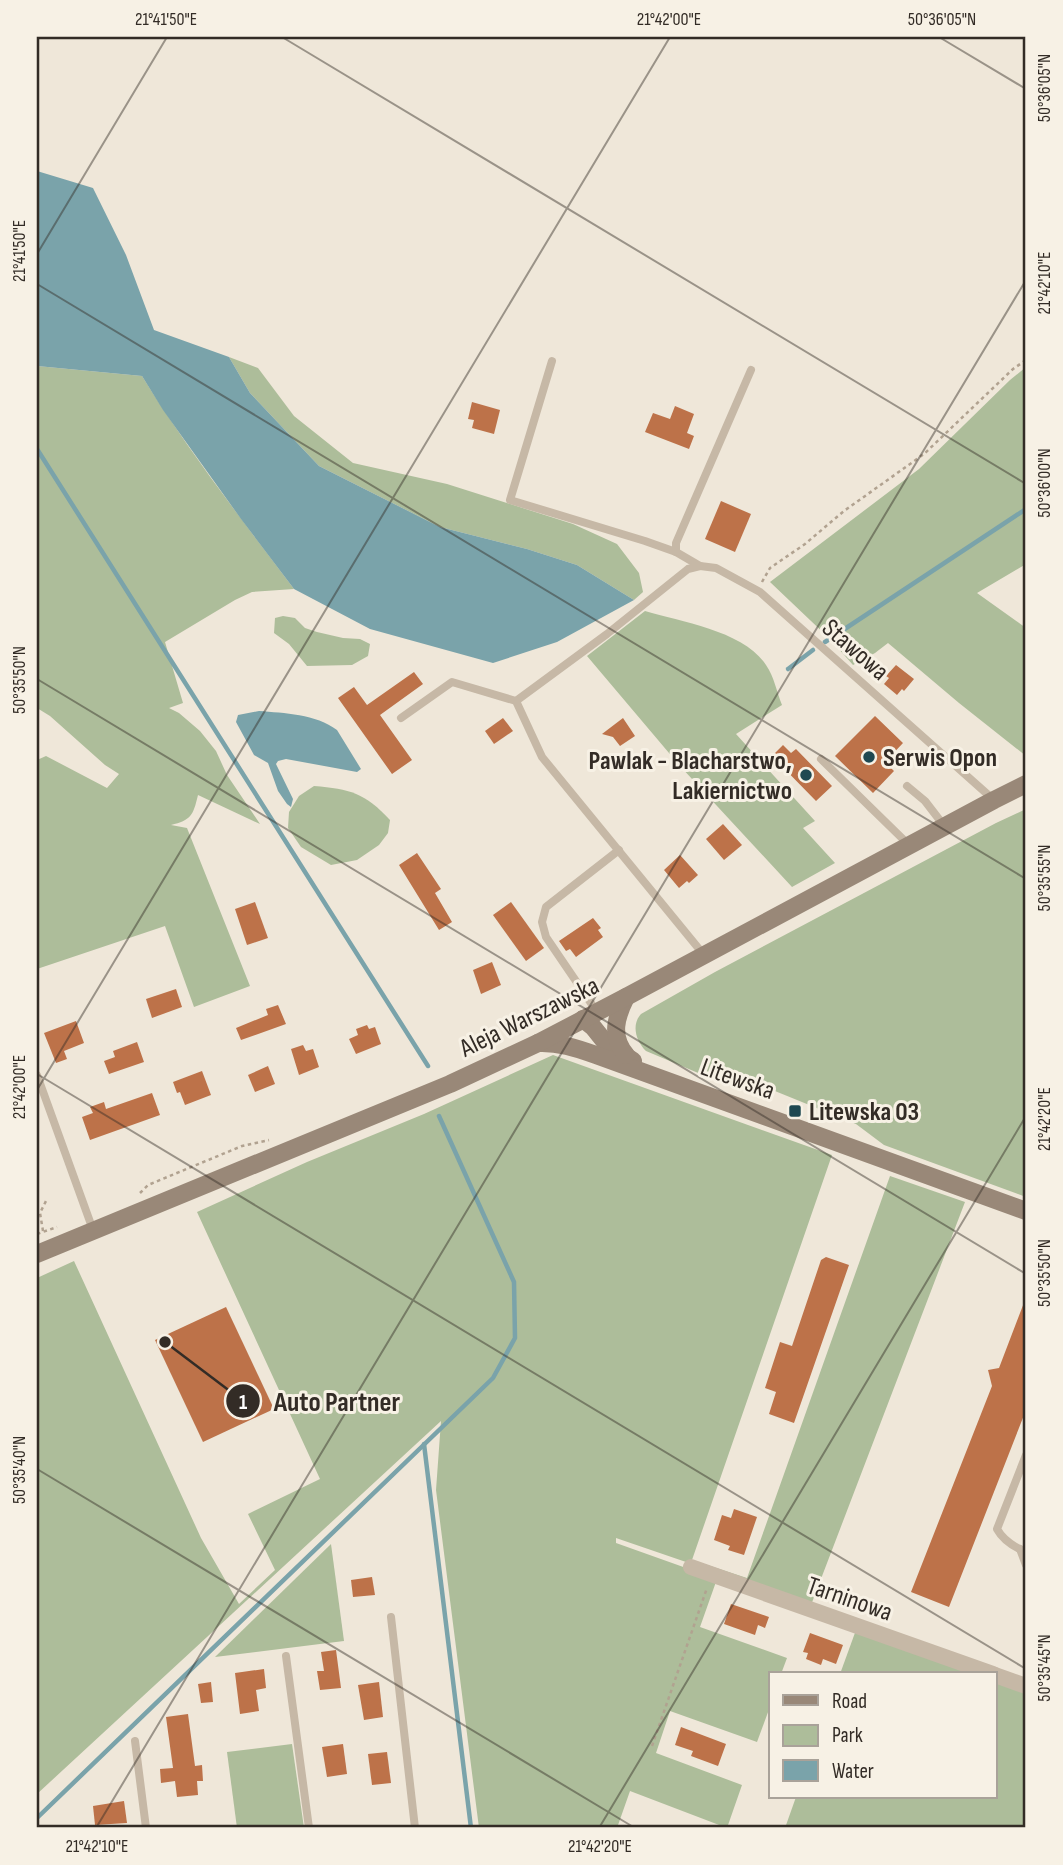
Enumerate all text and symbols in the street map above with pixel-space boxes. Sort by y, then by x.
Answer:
text: 21°41'50"E [135,9,197,30]
text: 21°42'00"E [637,9,701,30]
text: 50°36'05"N [908,9,976,30]
text: 50°36'05"N [1034,54,1055,122]
text: 21°41'50"E [9,220,30,282]
text: 21°42'10"E [1034,252,1055,314]
text: 50°36'00"N [1034,448,1055,518]
street label: Stawowa [815,613,895,687]
text: 50°35'50"N [9,646,30,714]
place label: Serwis Opon [883,743,997,774]
place label: Pawlak - Blacharstwo, Lakiernictwo [589,746,792,807]
marker: Serwis Opon [861,749,877,765]
marker: Pawlak - Blacharstwo, Lakiernictwo [798,767,814,783]
text: 50°35'55"N [1034,844,1055,912]
street label: Aleja Warszawska [454,970,604,1065]
street label: Litewska [696,1052,779,1107]
text: 21°42'00"E [9,1055,30,1119]
text: 21°42'20"E [1034,1087,1055,1151]
place label: Litewska 03 [809,1097,919,1128]
marker: Litewska 03 [787,1103,803,1119]
text: 50°35'50"N [1034,1239,1055,1307]
callout: Auto Partner [225,1377,414,1426]
text: Auto Partner [273,1386,401,1419]
text: 1 [239,1390,247,1415]
text: 50°35'40"N [9,1436,30,1504]
street label: Tarninowa [803,1570,896,1628]
text: 50°35'45"N [1034,1634,1055,1702]
legend [769,1672,996,1798]
text: Road [832,1689,867,1714]
text: Park [832,1723,863,1748]
text: Water [832,1759,874,1784]
text: 21°42'10"E [66,1836,128,1857]
text: 21°42'20"E [568,1836,632,1857]

